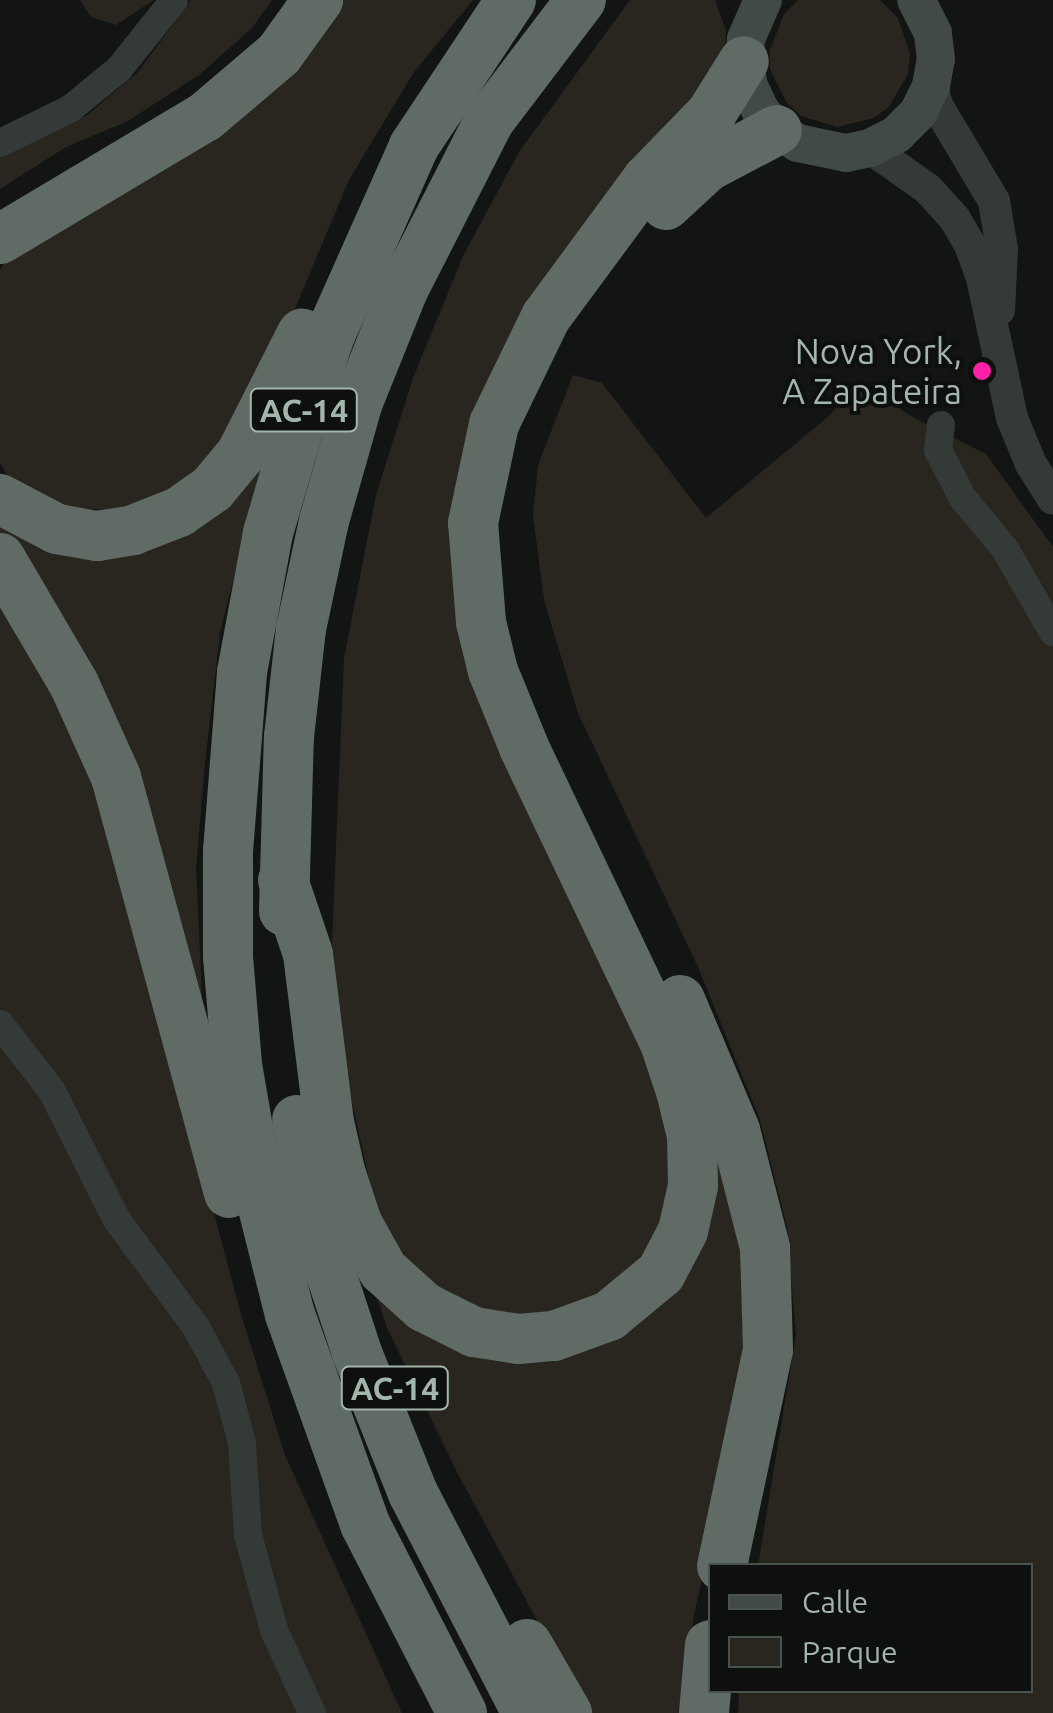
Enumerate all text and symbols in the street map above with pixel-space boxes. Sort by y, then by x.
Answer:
place label: Nova York, A Zapateira [782,330,962,412]
marker: Nova York, A Zapateira [971,360,993,382]
road number: AC-14 [249,383,359,437]
road number: AC-14 [340,1361,450,1415]
legend [708,1563,1033,1693]
text: Calle [802,1585,868,1619]
text: Parque [802,1635,898,1669]

